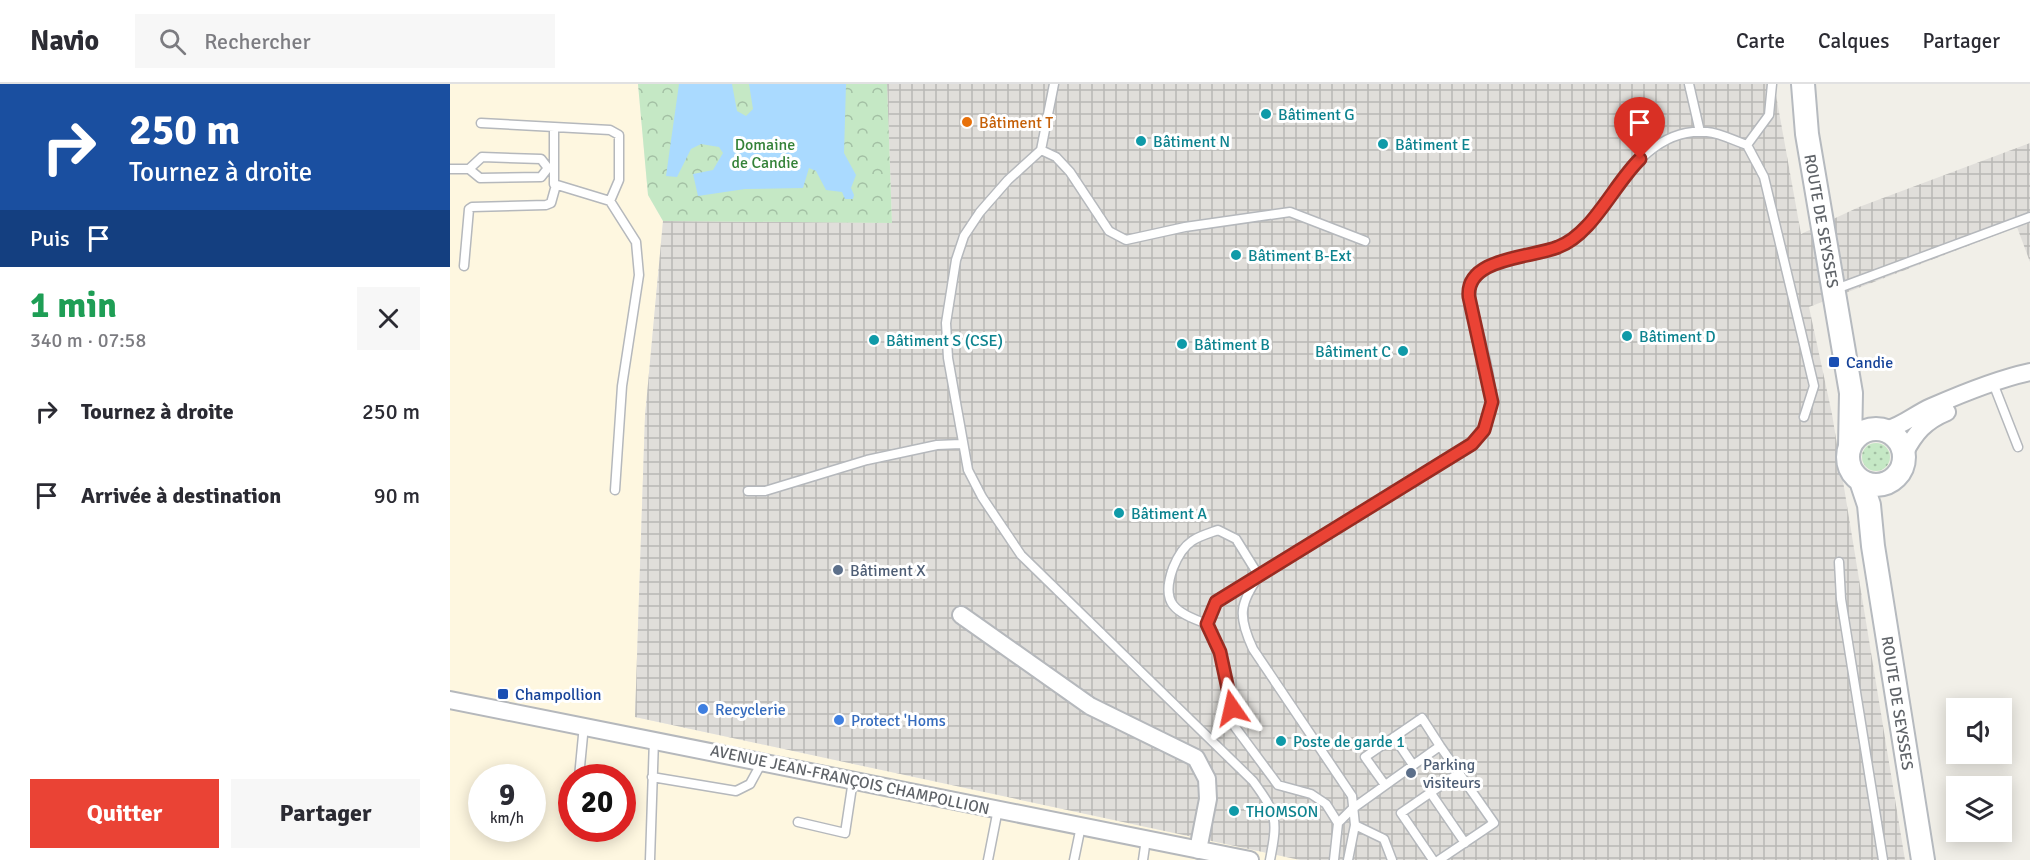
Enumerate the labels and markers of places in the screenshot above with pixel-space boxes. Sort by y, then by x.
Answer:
pin [1614,97,1665,159]
place label: Bâtiment G [1278,105,1355,125]
marker: Bâtiment G [1259,107,1273,121]
place label: Bâtiment T [979,113,1053,133]
marker: Bâtiment T [960,115,974,129]
place label: Bâtiment N [1153,132,1230,152]
marker: Bâtiment N [1134,134,1148,148]
place label: Bâtiment E [1395,135,1470,155]
marker: Bâtiment E [1376,137,1390,151]
place label: Bâtiment B-Ext [1248,246,1352,266]
marker: Bâtiment B-Ext [1229,248,1243,262]
place label: Bâtiment D [1639,327,1716,347]
marker: Bâtiment D [1620,329,1634,343]
place label: Bâtiment S (CSE) [886,331,1003,351]
marker: Bâtiment S (CSE) [867,333,881,347]
place label: Bâtiment B [1194,335,1270,355]
marker: Bâtiment B [1175,337,1189,351]
place label: Bâtiment C [1315,342,1391,362]
marker: Bâtiment C [1396,344,1410,358]
place label: Candie [1846,353,1893,373]
marker: Candie [1827,355,1841,369]
place label: Bâtiment A [1131,504,1207,524]
marker: Bâtiment A [1112,506,1126,520]
place label: Bâtiment X [850,561,926,581]
marker: Bâtiment X [831,563,845,577]
place label: Champollion [515,685,602,705]
marker: Champollion [496,687,510,701]
place label: Recyclerie [715,700,786,720]
marker: Recyclerie [696,702,710,716]
place label: Protect 'Homs [851,711,946,731]
marker: Protect 'Homs [832,713,846,727]
place label: Poste de garde 1 [1293,732,1405,752]
marker: Poste de garde 1 [1274,734,1288,748]
place label: Parking visiteurs [1423,755,1481,793]
marker: Parking visiteurs [1404,766,1418,780]
place label: THOMSON [1246,802,1318,822]
marker: THOMSON [1227,804,1241,818]

